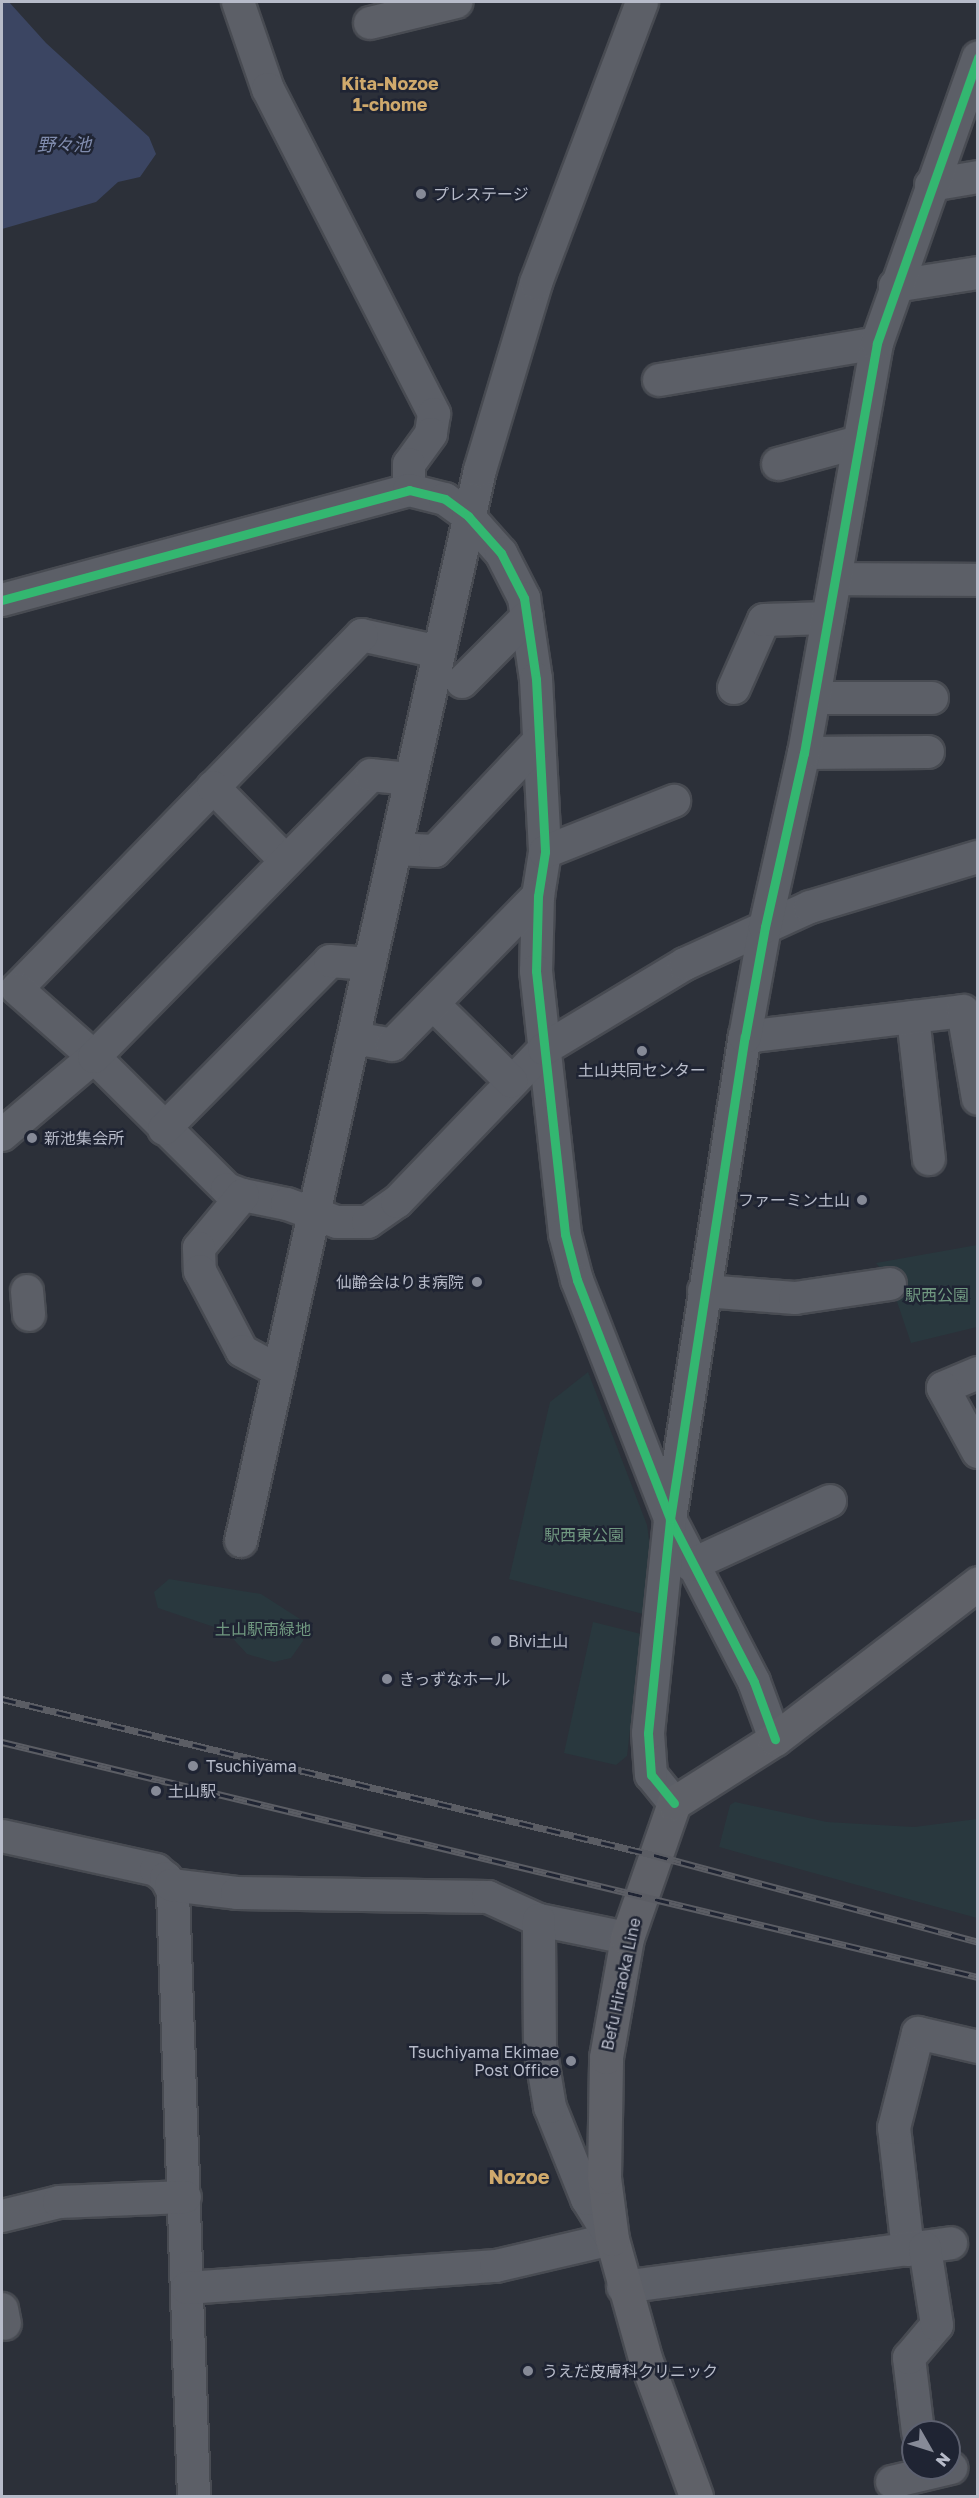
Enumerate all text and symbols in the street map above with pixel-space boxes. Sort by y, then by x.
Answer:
district label: Kita-Nozoe 1-chome [341,73,439,116]
water label: 野々池 [37,133,91,155]
place label: プレステージ [433,184,529,204]
marker: プレステージ [414,187,428,201]
marker: 土山共同センター [635,1044,649,1058]
place label: 土山共同センター [578,1060,706,1080]
place label: 新池集会所 [44,1128,124,1148]
marker: 新池集会所 [25,1131,39,1145]
place label: ファーミン土山 [738,1190,850,1210]
marker: ファーミン土山 [855,1193,869,1207]
place label: 仙齢会はりま病院 [336,1272,464,1292]
marker: 仙齢会はりま病院 [468,1273,486,1291]
park label: 駅西公園 [905,1285,969,1305]
park label: 駅西東公園 [544,1525,624,1545]
park label: 土山駅南緑地 [215,1619,311,1639]
place label: Bivi土山 [508,1631,568,1651]
marker: Bivi土山 [489,1634,503,1648]
place label: きっずなホール [399,1669,511,1689]
marker: きっずなホール [380,1672,394,1686]
place label: Tsuchiyama [206,1756,297,1776]
marker: Tsuchiyama [184,1757,202,1775]
place label: 土山駅 [168,1781,216,1801]
marker: 土山駅 [149,1784,163,1798]
street label: Befu Hiraoka Line [598,1916,644,2052]
place label: Tsuchiyama Ekimae Post Office [409,2042,559,2080]
marker: Tsuchiyama Ekimae Post Office [564,2054,578,2068]
district label: Nozoe [488,2164,550,2188]
place label: うえだ皮膚科クリニック [542,2361,718,2381]
marker: うえだ皮膚科クリニック [519,2362,537,2380]
north arrow [901,2420,961,2480]
text: N [932,2449,955,2471]

